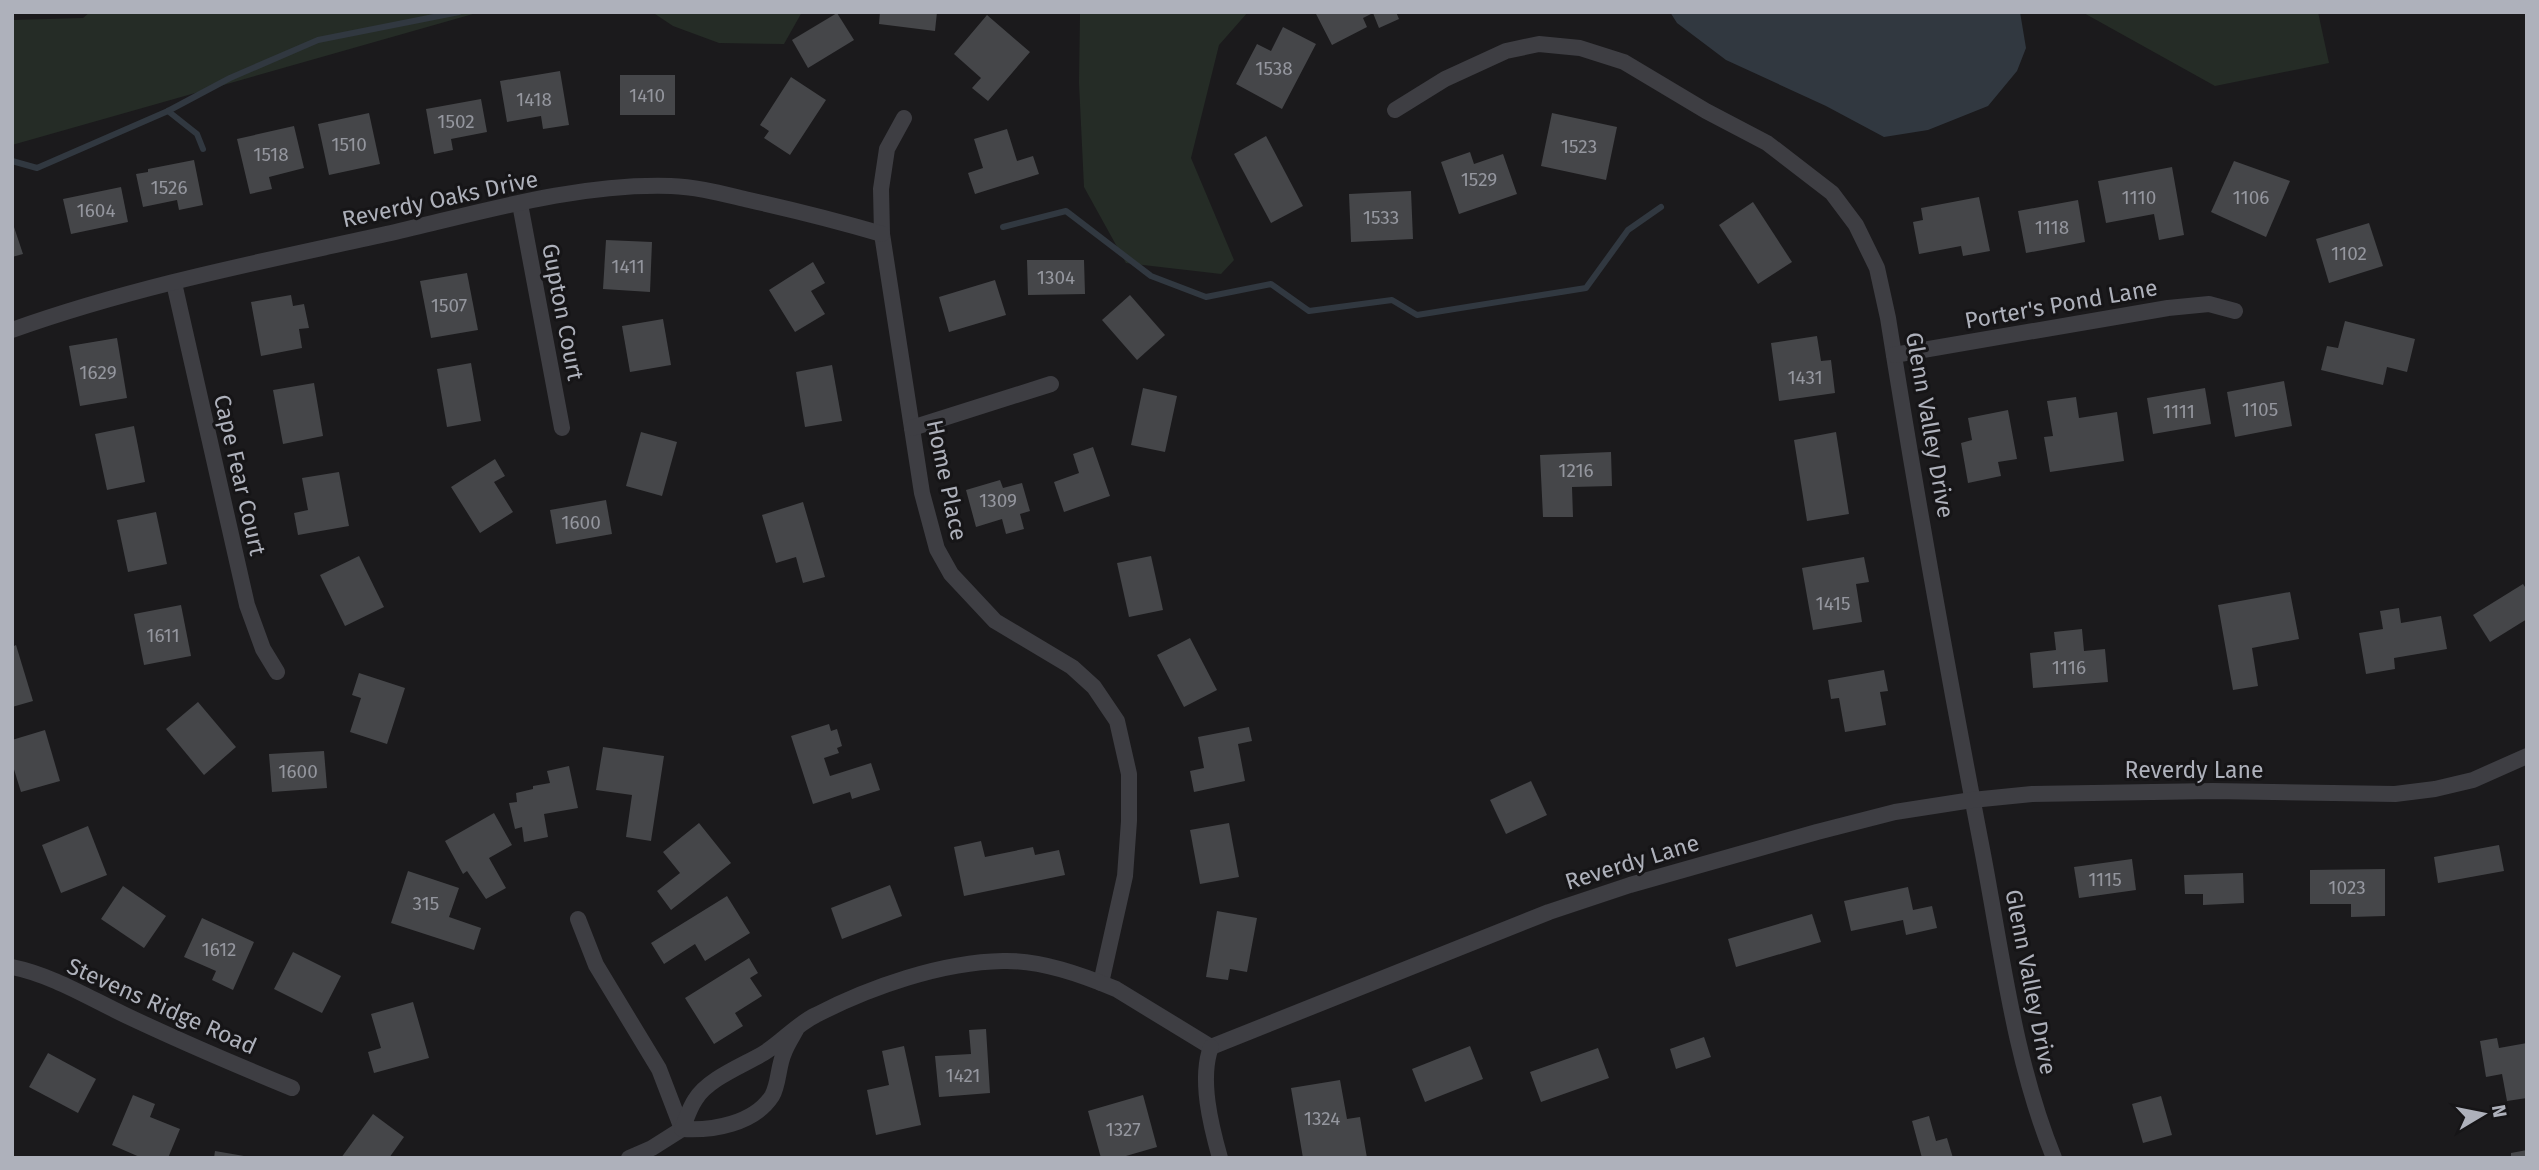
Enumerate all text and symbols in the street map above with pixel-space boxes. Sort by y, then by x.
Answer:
house number: 1538 [1255,57,1293,80]
house number: 1410 [629,84,665,107]
house number: 1418 [516,88,552,111]
house number: 1502 [437,110,475,133]
house number: 1510 [331,133,367,156]
house number: 1523 [1561,135,1597,158]
house number: 1518 [253,143,289,166]
street label: Reverdy Oaks Drive [339,165,541,233]
house number: 1529 [1461,168,1497,191]
house number: 1526 [150,176,188,199]
house number: 1110 [2122,186,2156,209]
house number: 1106 [2233,186,2269,209]
house number: 1604 [76,199,116,222]
house number: 1533 [1363,206,1399,229]
house number: 1118 [2035,216,2069,239]
street label: Gupton Court [536,241,590,384]
house number: 1102 [2331,242,2367,265]
house number: 1411 [611,255,645,278]
house number: 1304 [1037,266,1075,289]
street label: Porter's Pond Lane [1962,273,2160,335]
house number: 1507 [431,294,467,317]
street label: Glenn Valley Drive [1900,330,1960,520]
house number: 1629 [79,361,117,384]
house number: 1431 [1787,366,1823,389]
street label: Cape Fear Court [208,392,272,559]
house number: 1105 [2242,398,2278,421]
house number: 1111 [2163,400,2195,423]
street label: Home Place [921,417,973,543]
house number: 1216 [1558,459,1594,482]
house number: 1309 [979,489,1017,512]
house number: 1600 [561,511,601,534]
house number: 1415 [1816,592,1850,615]
house number: 1611 [146,624,180,647]
house number: 1116 [2052,656,2086,679]
street label: Reverdy Lane [2125,756,2263,784]
house number: 1600 [278,760,318,783]
street label: Reverdy Lane [1562,828,1702,896]
house number: 1115 [2088,868,2122,891]
house number: 1023 [2328,876,2366,899]
street label: Glenn Valley Drive [1999,887,2063,1077]
house number: 315 [413,892,439,915]
house number: 1612 [201,938,237,961]
street label: Stevens Ridge Road [63,952,261,1060]
house number: 1421 [945,1064,981,1087]
north arrow [2448,1079,2518,1149]
text: N [2487,1103,2512,1119]
house number: 1324 [1304,1107,1340,1130]
house number: 1327 [1105,1118,1141,1141]

